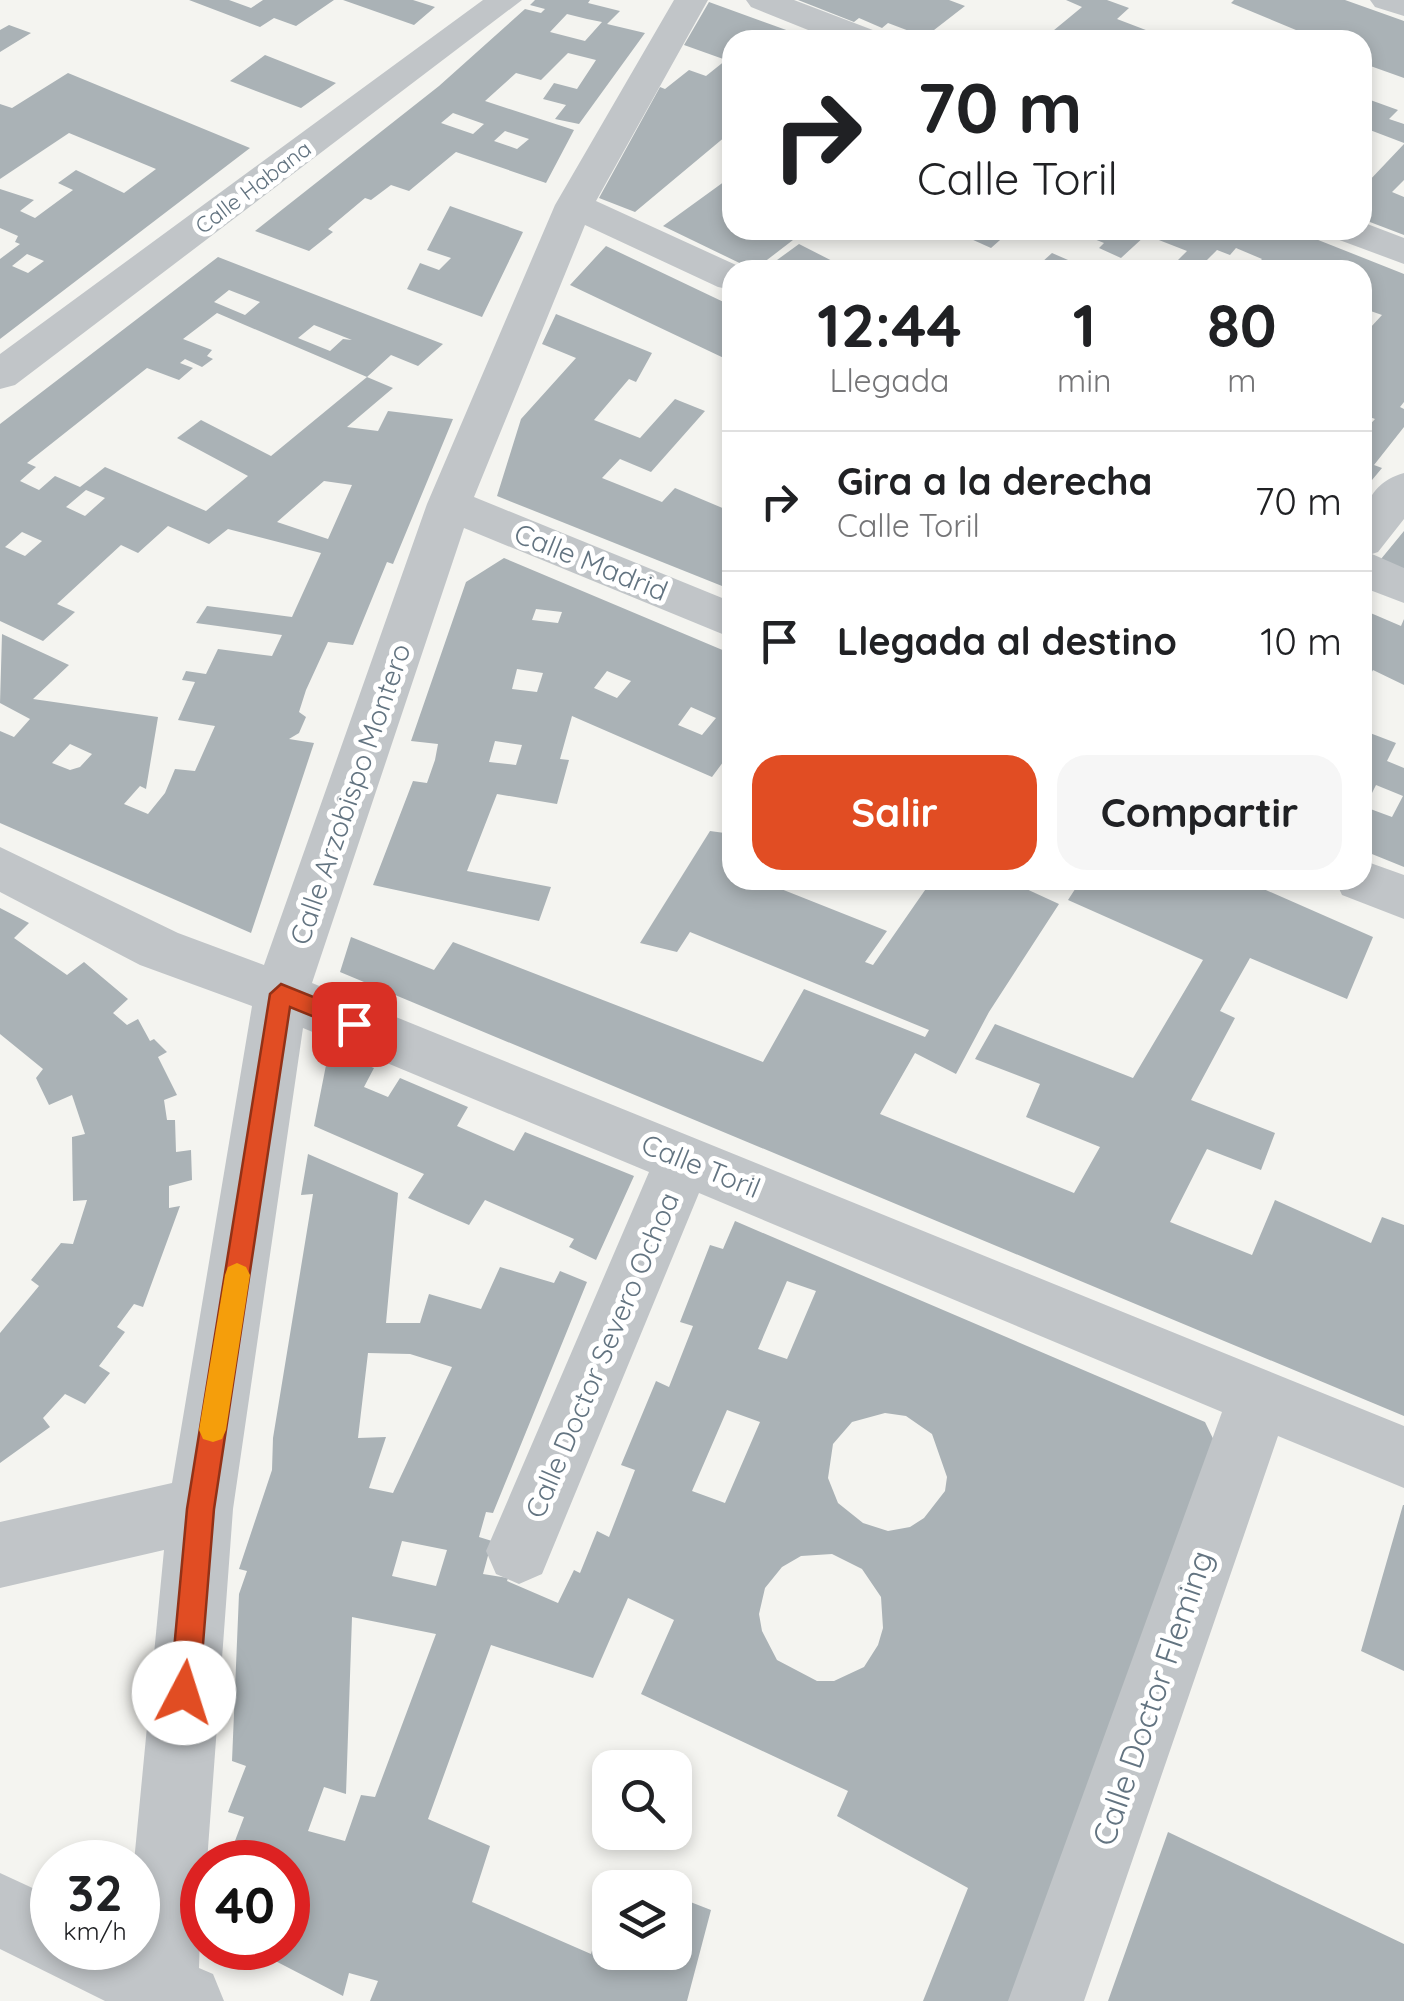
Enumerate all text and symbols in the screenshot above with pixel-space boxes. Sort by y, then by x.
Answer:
text: 70 m [917,63,1083,151]
icon: right [752,70,882,200]
street label: Calle Habana [189,134,317,240]
text: Calle Toril [917,150,1118,206]
text: 12:44 [817,287,962,362]
text: 1 [1073,287,1096,362]
text: 80 [1207,287,1277,362]
text: Llegada [830,360,950,400]
text: min [1057,360,1112,400]
text: m [1227,360,1256,400]
text: Gira a la derecha [837,457,1152,505]
icon: right [752,474,807,529]
text: 70 m [1255,477,1342,525]
text: Calle Toril [837,505,980,545]
street label: Calle Madrid [509,515,673,608]
icon: arrive [752,614,807,669]
text: Llegada al destino [837,617,1177,665]
text: 10 m [1260,617,1342,665]
street label: Calle Arzobispo Montero [281,639,418,949]
button: Salir [752,755,1037,870]
button: Compartir [1057,755,1342,870]
pin [312,982,397,1067]
icon: arrive [327,997,382,1052]
street label: Calle Toril [637,1126,766,1205]
street label: Calle Doctor Severo Ochoa [517,1187,686,1523]
street label: Calle Doctor Fleming [1083,1545,1221,1850]
position arrow [132,1641,236,1745]
map controls [592,1750,692,1970]
button: search [592,1750,692,1850]
speed limit sign: 40 [180,1840,310,1970]
text: 32 [67,1861,123,1924]
button: layers [592,1870,692,1970]
text: km/h [63,1915,127,1946]

